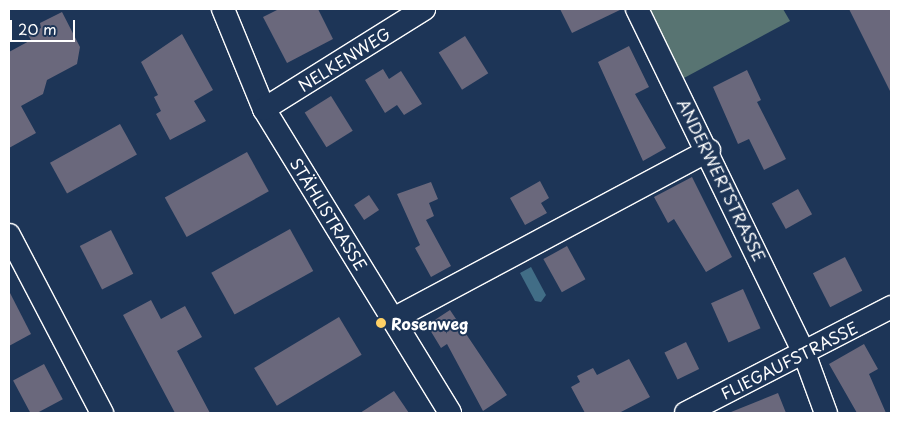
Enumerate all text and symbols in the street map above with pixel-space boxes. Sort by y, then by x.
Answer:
scale bar [12,10,78,42]
text: 20 m [18,17,57,40]
street label: NELKENWEG [295,23,393,95]
street label: ANDERWERTSTRASSE [674,95,770,265]
street label: STÄHLISTRASSE [287,154,371,274]
place label: Rosenweg [391,313,469,333]
marker: Rosenweg [375,317,387,329]
street label: FLIEGAUFSTRASSE [717,317,861,403]

